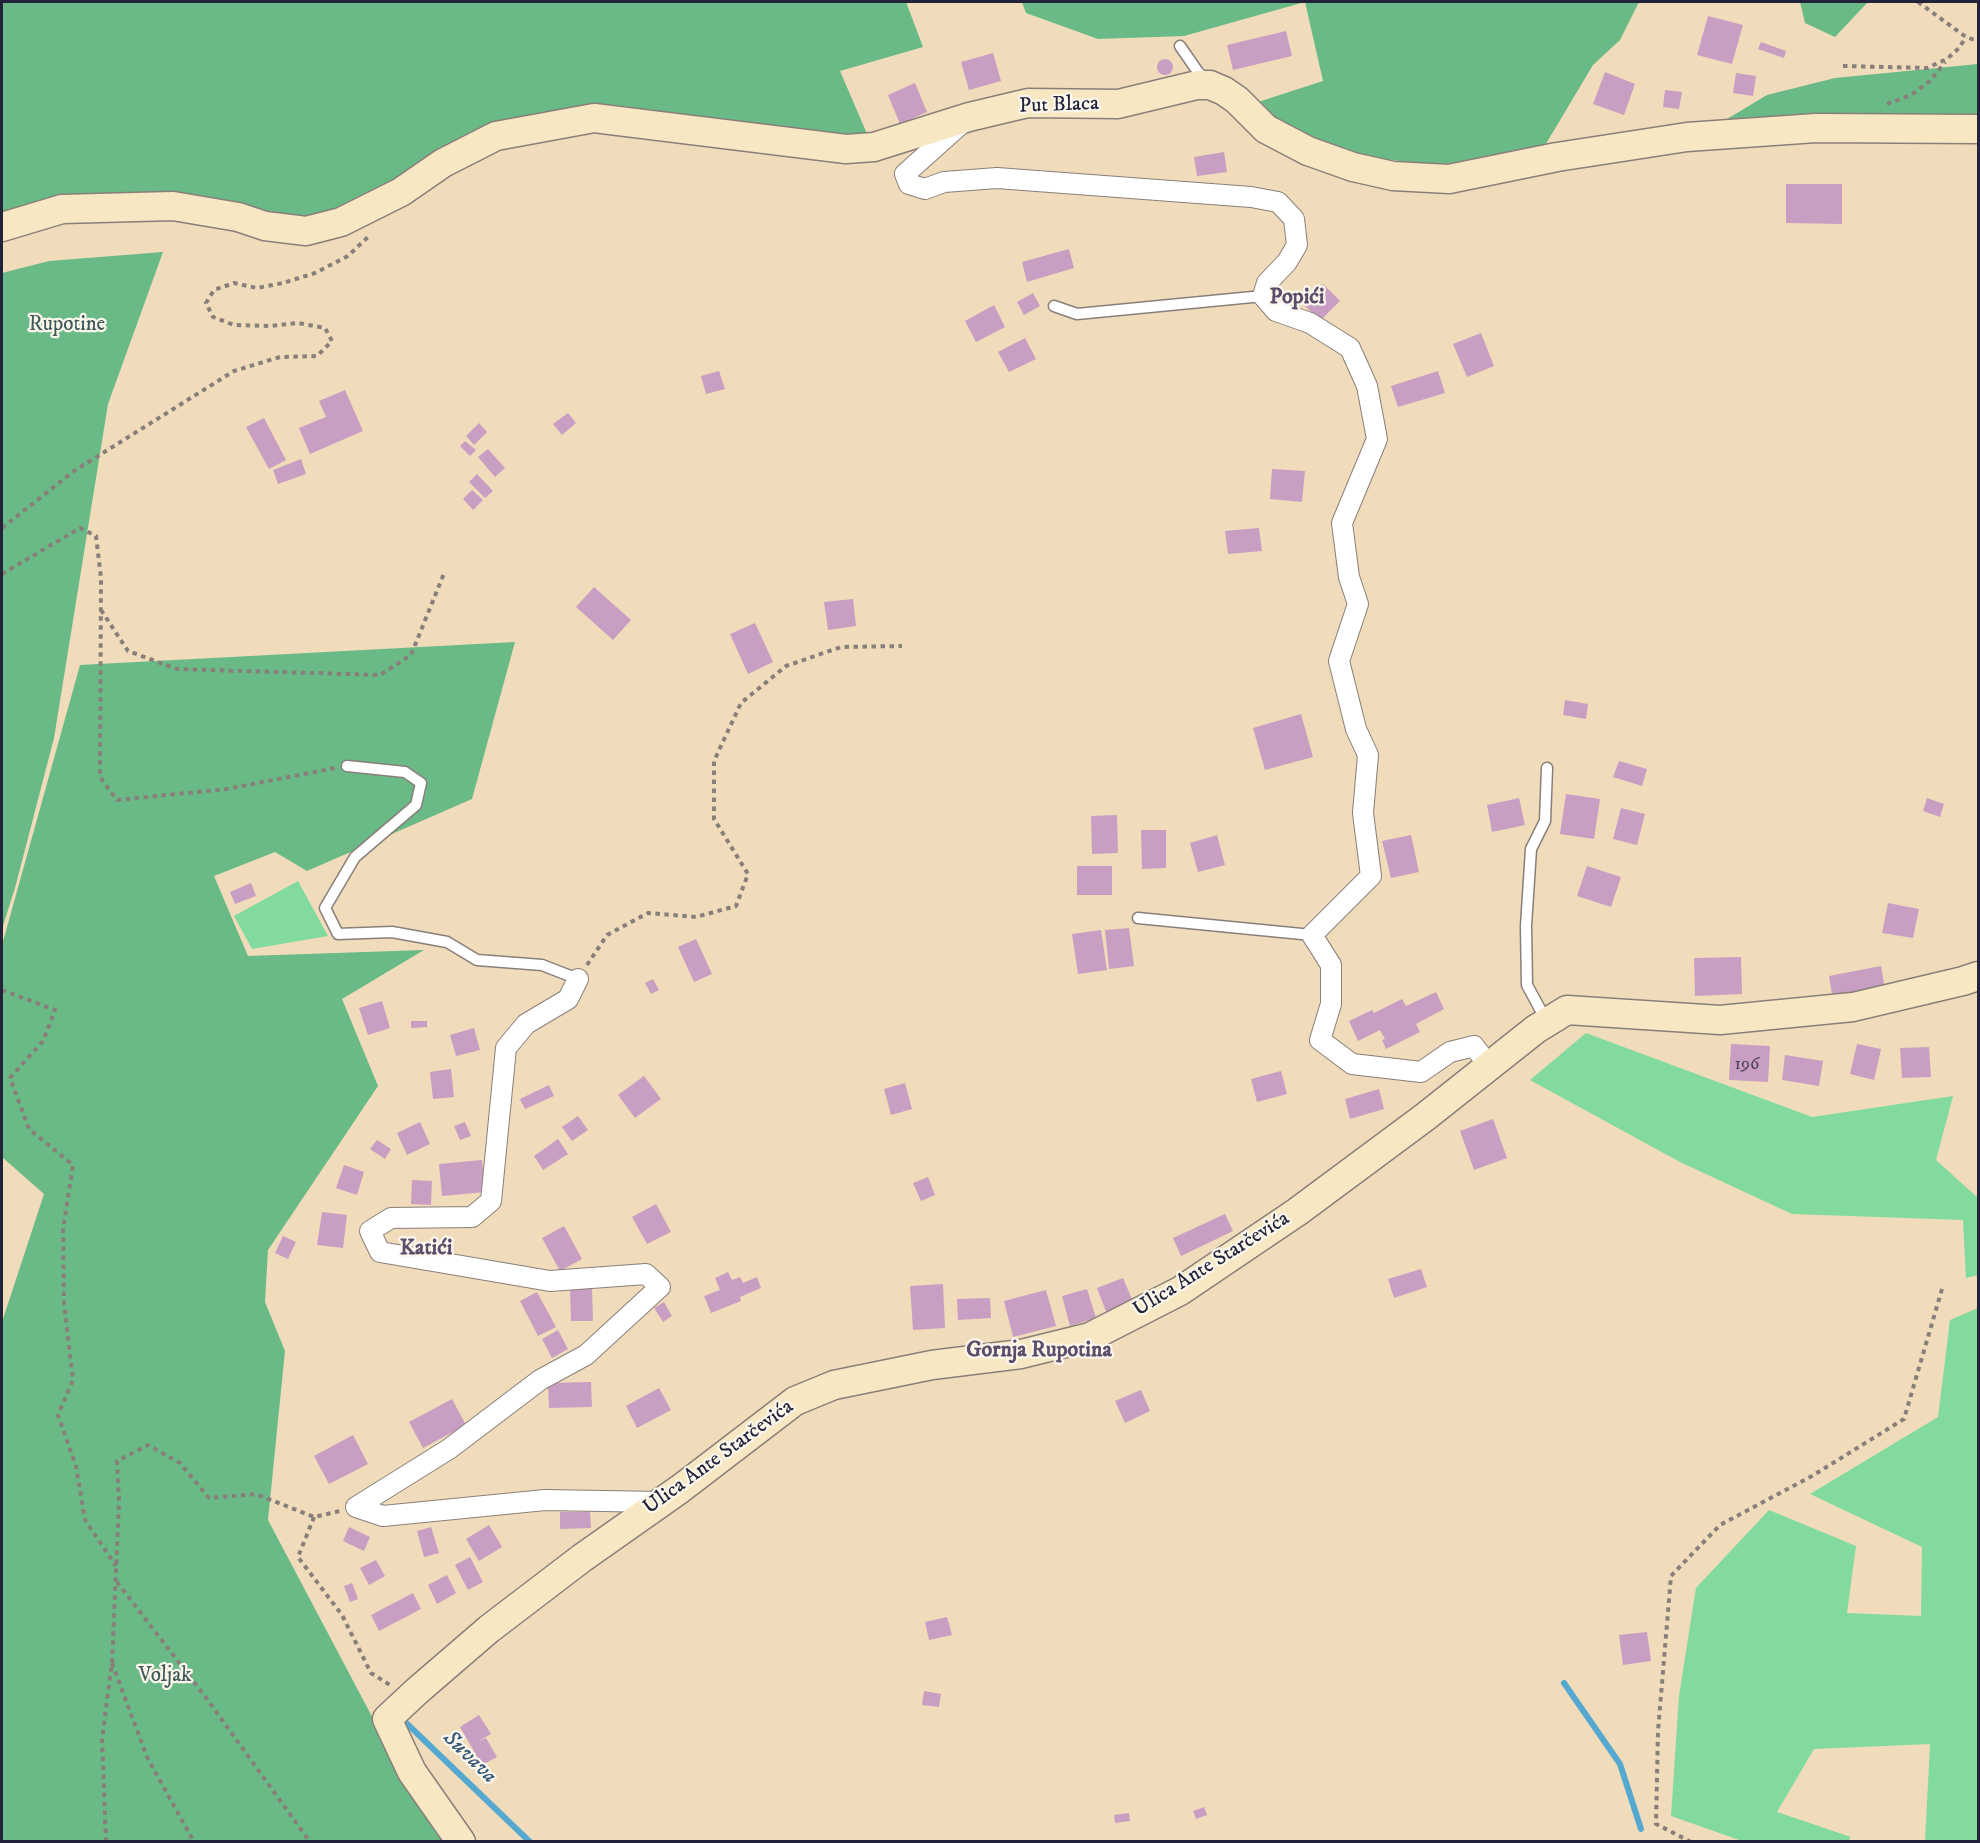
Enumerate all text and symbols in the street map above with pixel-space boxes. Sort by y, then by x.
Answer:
street label: Put Blaca [1019,92,1099,120]
district label: Popići [1270,285,1324,311]
park label: Rupotine [29,313,105,339]
house number: 196 [1735,1054,1759,1076]
street label: Ulica Ante Starčevića [1129,1207,1295,1323]
district label: Katići [400,1236,452,1262]
district label: Gornja Rupotina [966,1338,1112,1364]
street label: Ulica Ante Starčevića [639,1395,799,1521]
park label: Voljak [139,1664,191,1690]
water label: Suvava [437,1726,501,1790]

